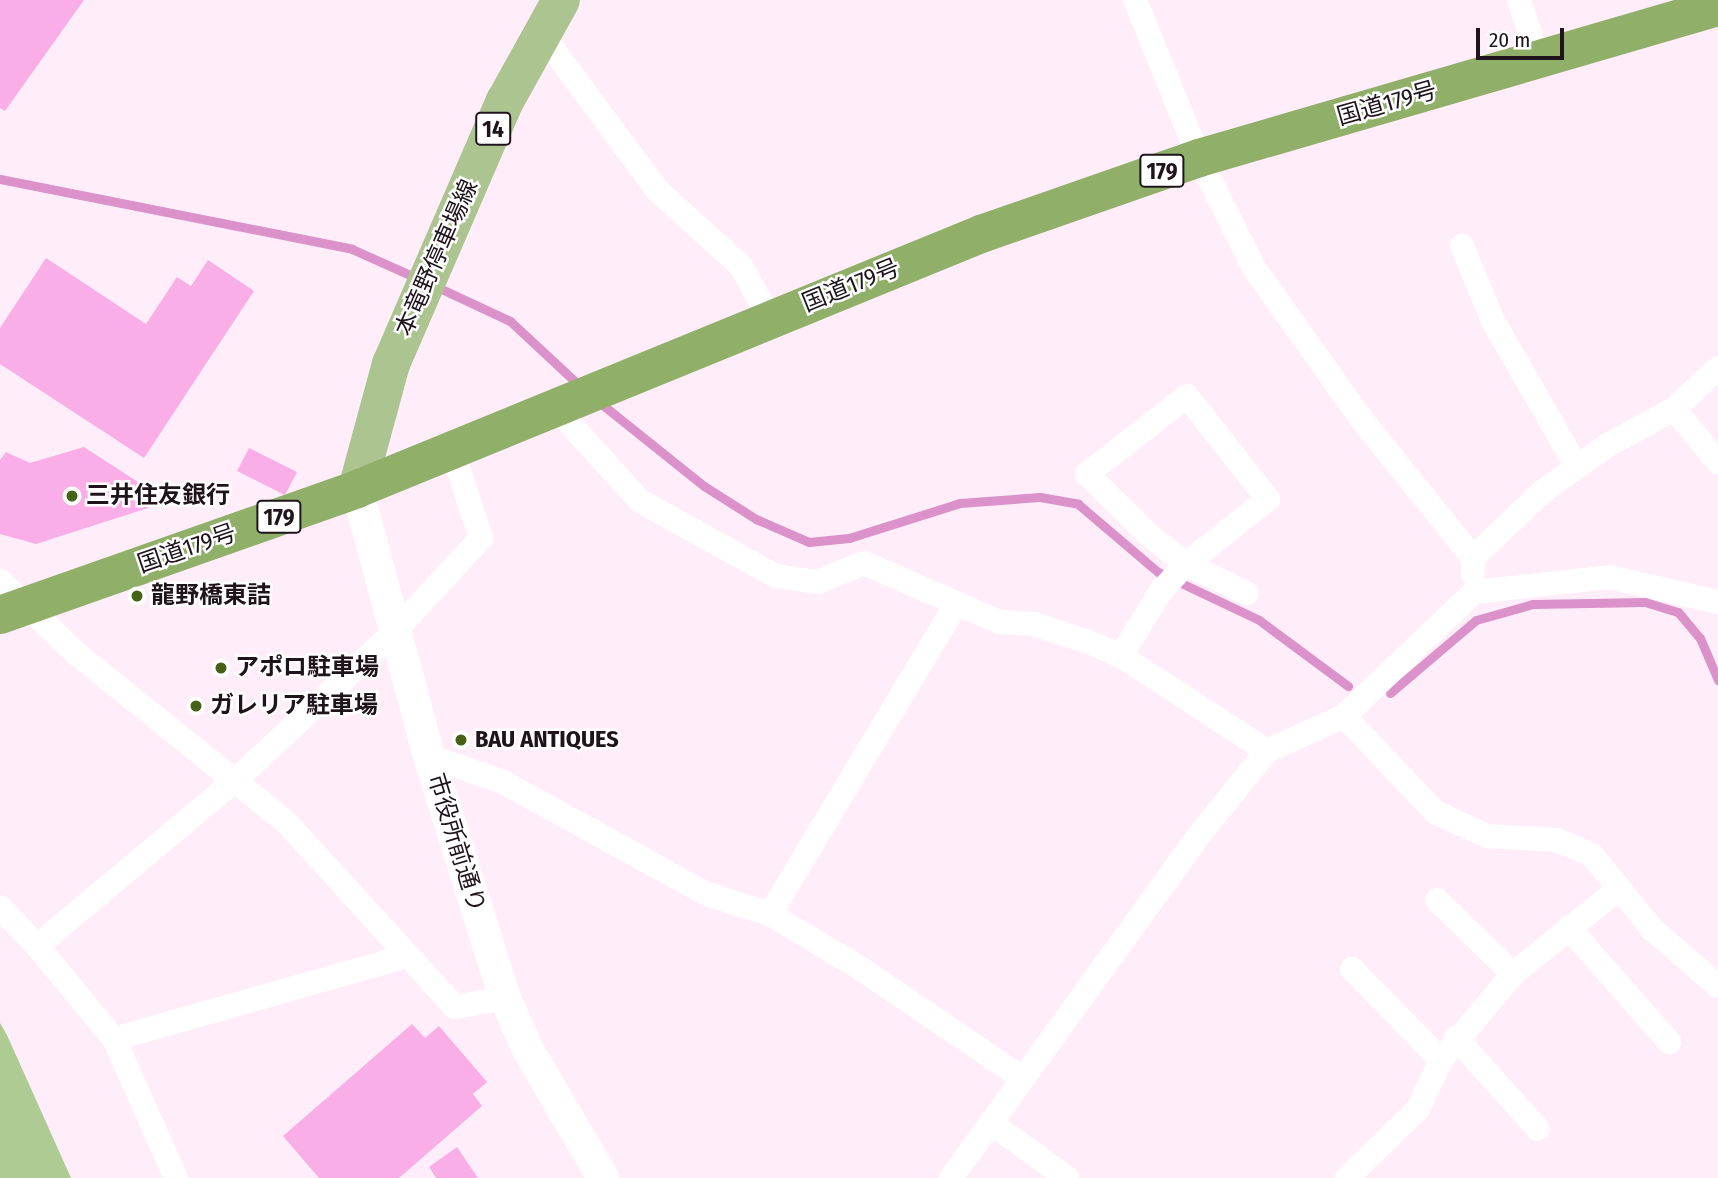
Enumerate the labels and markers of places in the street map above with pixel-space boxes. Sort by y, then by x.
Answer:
place label: 三井住友銀行 [86,482,230,510]
marker: 三井住友銀行 [64,488,80,504]
place label: 龍野橋東詰 [151,582,271,610]
marker: 龍野橋東詰 [129,588,145,604]
place label: アポロ駐車場 [235,654,379,682]
marker: アポロ駐車場 [213,660,229,676]
place label: ガレリア駐車場 [210,692,378,720]
marker: ガレリア駐車場 [188,698,204,714]
place label: BAU ANTIQUES [475,726,619,754]
marker: BAU ANTIQUES [453,732,469,748]

